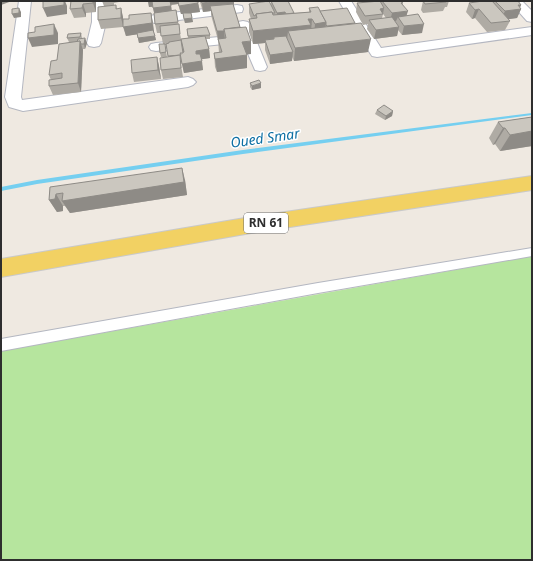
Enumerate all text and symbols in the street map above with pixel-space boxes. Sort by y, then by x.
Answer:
water label: Oued Smar [229,123,301,152]
road number: RN 61 [244,213,288,233]

